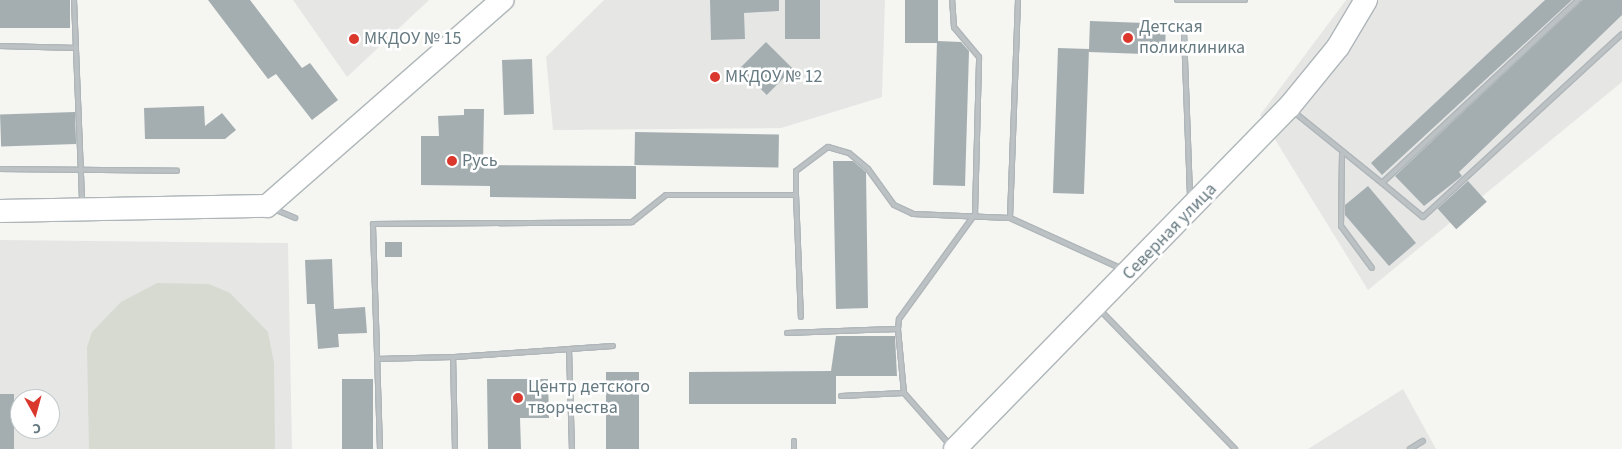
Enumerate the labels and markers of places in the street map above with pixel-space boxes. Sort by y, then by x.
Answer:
place label: Детская поликлиника [1139,17,1245,59]
place label: МКДОУ № 15 [364,28,461,50]
marker: Детская поликлиника [1121,31,1135,45]
marker: МКДОУ № 15 [348,33,360,45]
place label: МКДОУ № 12 [725,66,822,88]
marker: МКДОУ № 12 [709,71,721,83]
place label: Русь [462,150,498,172]
marker: Русь [446,155,458,167]
place label: Центр детского творчества [528,377,650,419]
marker: Центр детского творчества [512,392,524,404]

